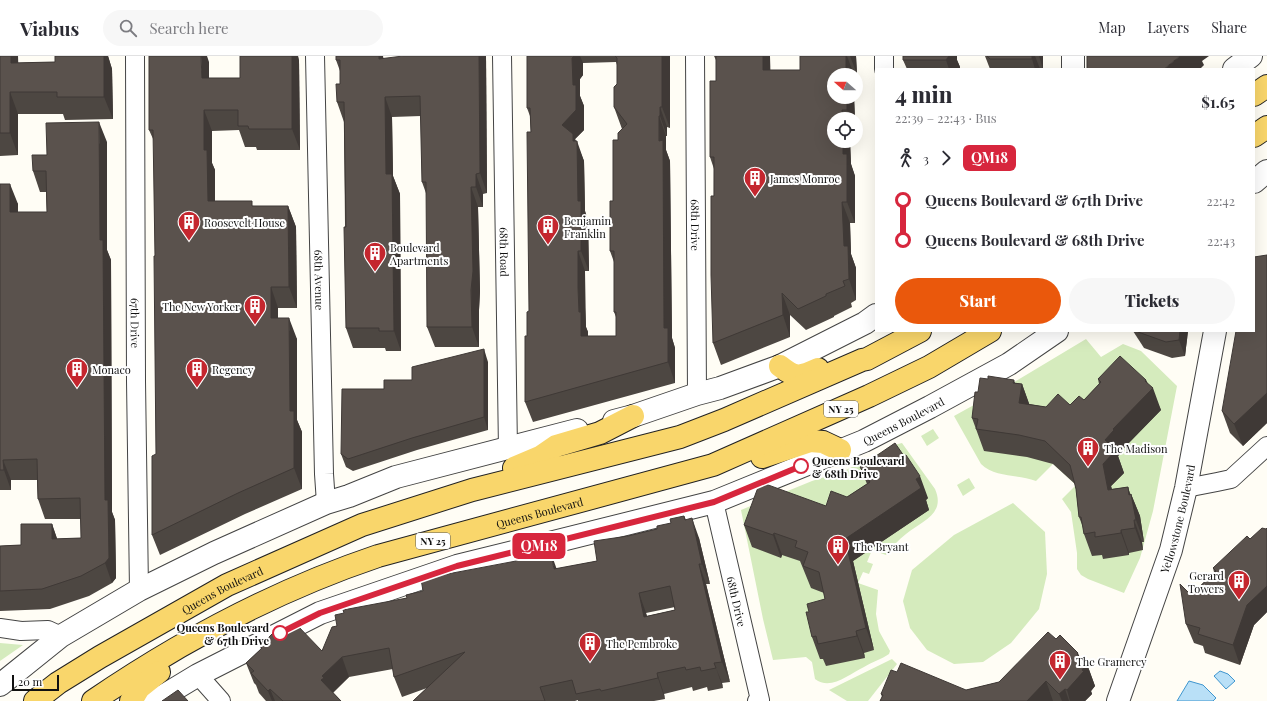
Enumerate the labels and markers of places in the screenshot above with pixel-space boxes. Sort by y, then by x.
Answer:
building icon: James Monroe [742,165,768,198]
place label: James Monroe [769,171,840,186]
building icon: Roosevelt House [176,209,202,242]
building icon: Benjamin Franklin [535,213,561,246]
place label: Benjamin Franklin [564,213,611,241]
place label: Roosevelt House [204,215,286,230]
building icon: Boulevard Apartments [362,240,388,273]
place label: Boulevard Apartments [389,240,448,268]
building icon: The New Yorker [242,293,268,326]
place label: The New Yorker [162,299,240,314]
building icon: Monaco [64,356,90,389]
building icon: Regency [184,356,210,389]
place label: Monaco [92,362,131,377]
place label: Regency [212,362,254,377]
building icon: The Madison [1075,435,1101,468]
place label: The Madison [1104,441,1168,456]
place label: Queens Boulevard & 68th Drive [812,453,905,481]
marker: Queens Boulevard & 68th Drive [793,458,809,474]
building icon: The Bryant [825,533,851,566]
place label: The Bryant [854,539,909,554]
place label: Gerard Towers [1188,568,1225,596]
building icon: Gerard Towers [1226,568,1252,601]
place label: Queens Boulevard & 67th Drive [176,620,269,648]
marker: Queens Boulevard & 67th Drive [272,625,288,641]
building icon: The Pembroke [577,630,603,663]
place label: The Pembroke [606,636,678,651]
building icon: The Gramercy [1047,648,1073,681]
place label: The Gramercy [1076,654,1147,669]

